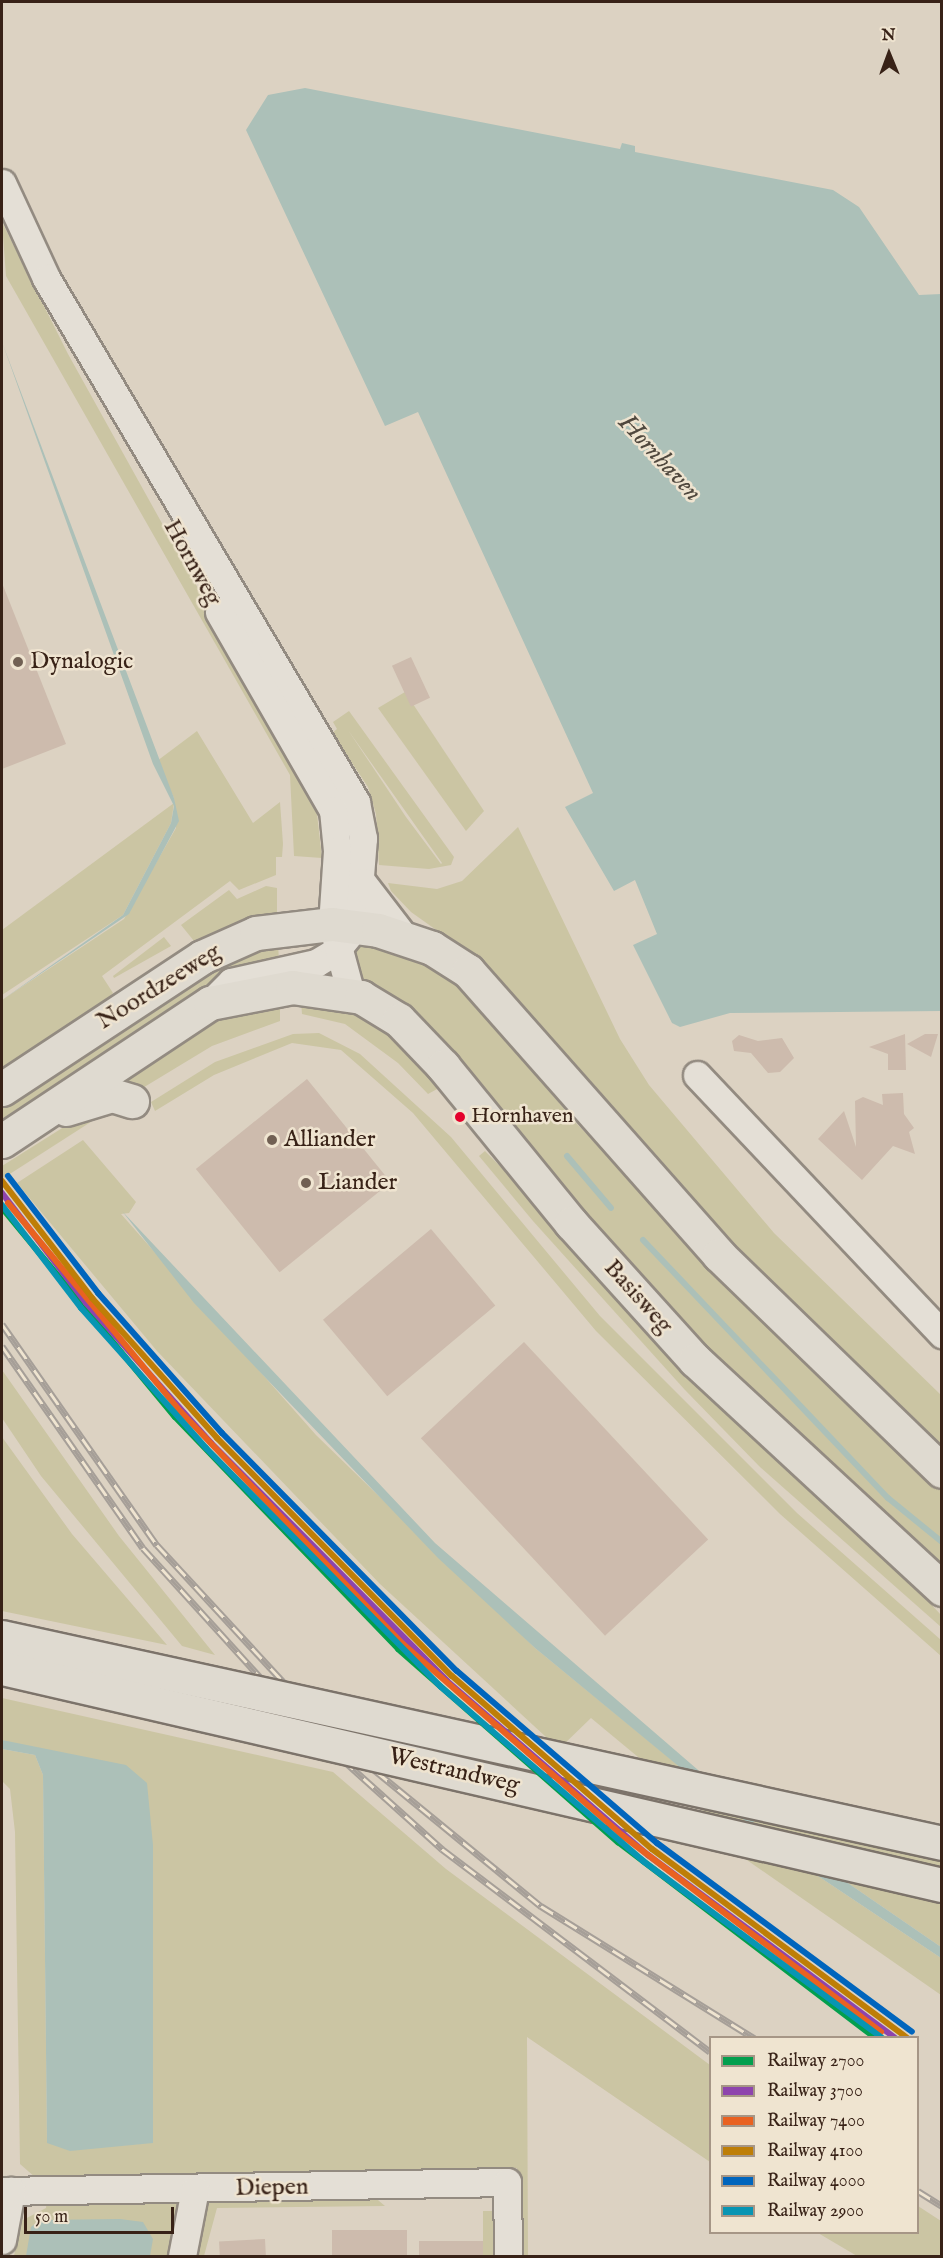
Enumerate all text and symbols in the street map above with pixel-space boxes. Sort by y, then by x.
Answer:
north arrow [859,24,919,84]
text: N [882,26,896,46]
water label: Hornhaven [612,408,708,508]
street label: Hornweg [157,515,227,611]
place label: Dynalogic [30,648,133,676]
marker: Dynalogic [11,655,25,669]
street label: Noordzeeweg [92,938,226,1036]
place label: Hornhaven [471,1104,574,1130]
marker: Hornhaven [454,1111,466,1123]
place label: Alliander [284,1126,376,1154]
marker: Alliander [265,1133,279,1147]
place label: Liander [318,1169,397,1197]
marker: Liander [299,1176,313,1190]
street label: Basisweg [597,1254,679,1340]
street label: Westrandweg [386,1742,522,1800]
legend [709,2036,919,2234]
text: Railway 2700 [767,2050,864,2073]
text: Railway 3700 [767,2080,863,2103]
text: Railway 7400 [767,2110,865,2133]
text: Railway 4100 [767,2140,863,2163]
text: Railway 4000 [767,2170,865,2193]
street label: Diepen [235,2173,309,2203]
scale bar [27,2195,177,2233]
text: Railway 2900 [767,2200,864,2223]
text: 50 m [35,2206,68,2229]

